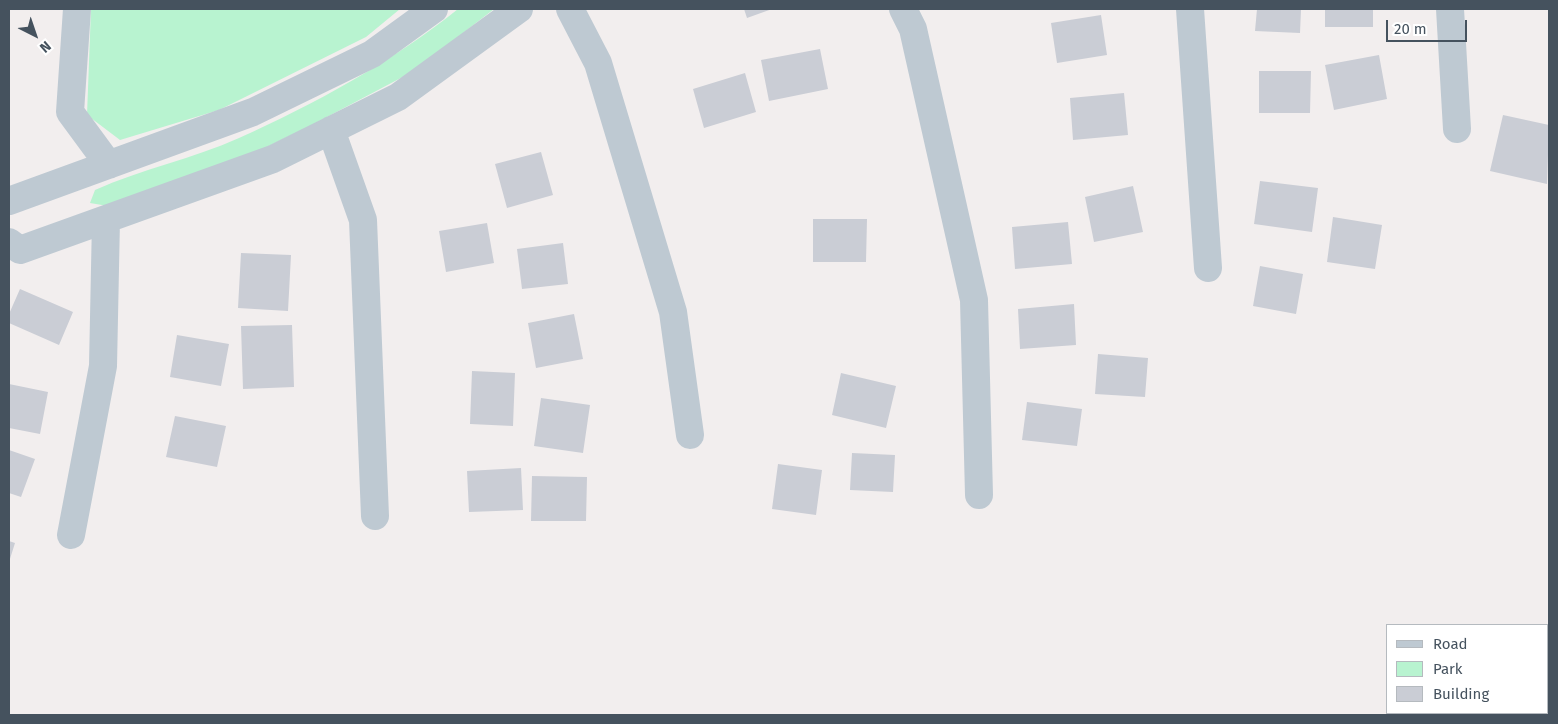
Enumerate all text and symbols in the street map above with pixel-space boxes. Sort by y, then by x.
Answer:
north arrow [10,10,60,60]
scale bar [1388,10,1469,42]
text: 20 m [1394,20,1427,38]
text: N [36,37,54,56]
legend [1386,624,1548,714]
text: Road [1433,635,1468,653]
text: Park [1433,660,1463,678]
text: Building [1433,685,1489,703]

